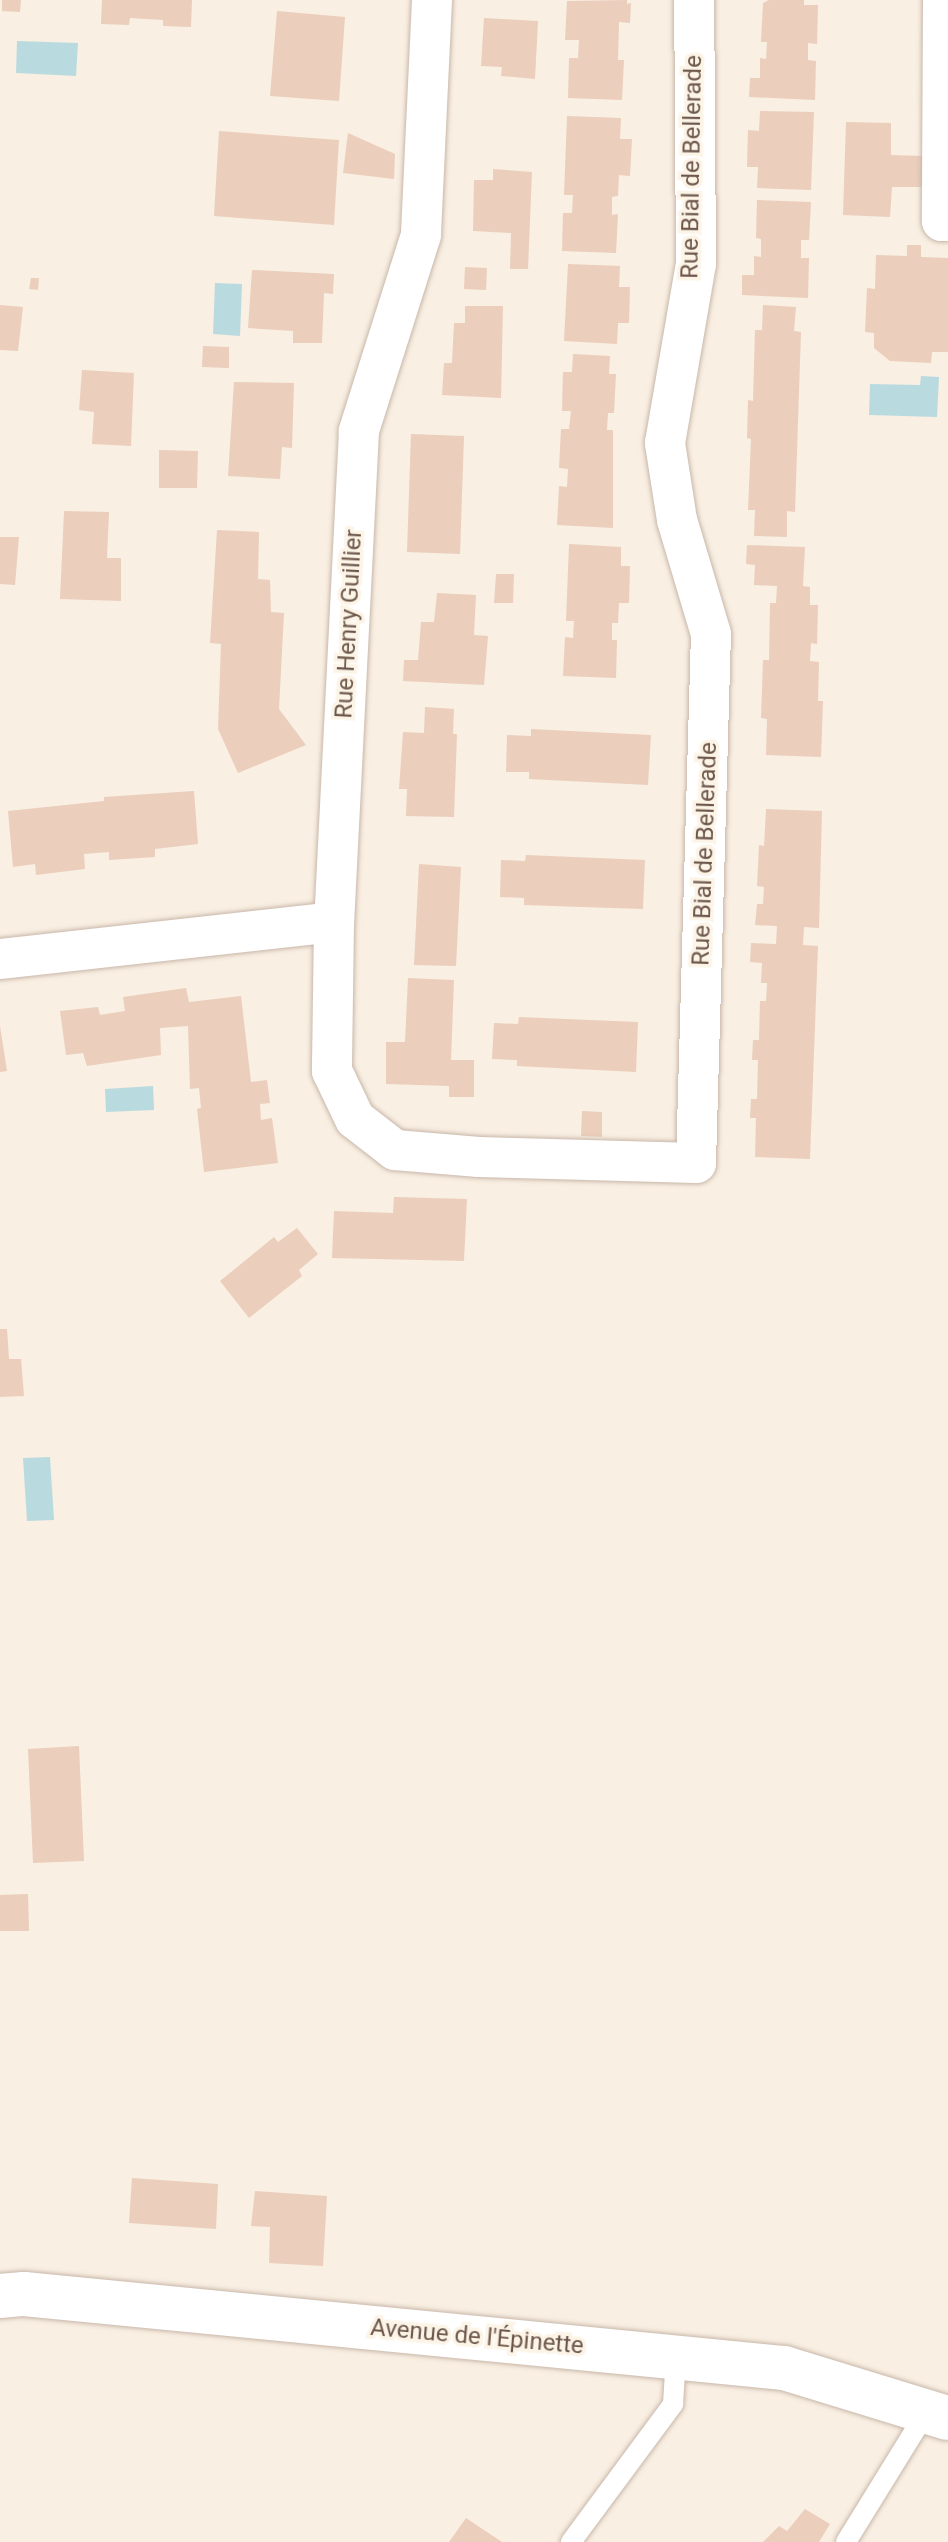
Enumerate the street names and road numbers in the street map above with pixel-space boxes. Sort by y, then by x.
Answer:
street label: Rue Bial de Bellerade [676,55,708,279]
street label: Rue Henry Guillier [330,529,368,719]
street label: Rue Bial de Bellerade [687,742,723,966]
street label: Avenue de l'Épinette [369,2313,585,2361]

